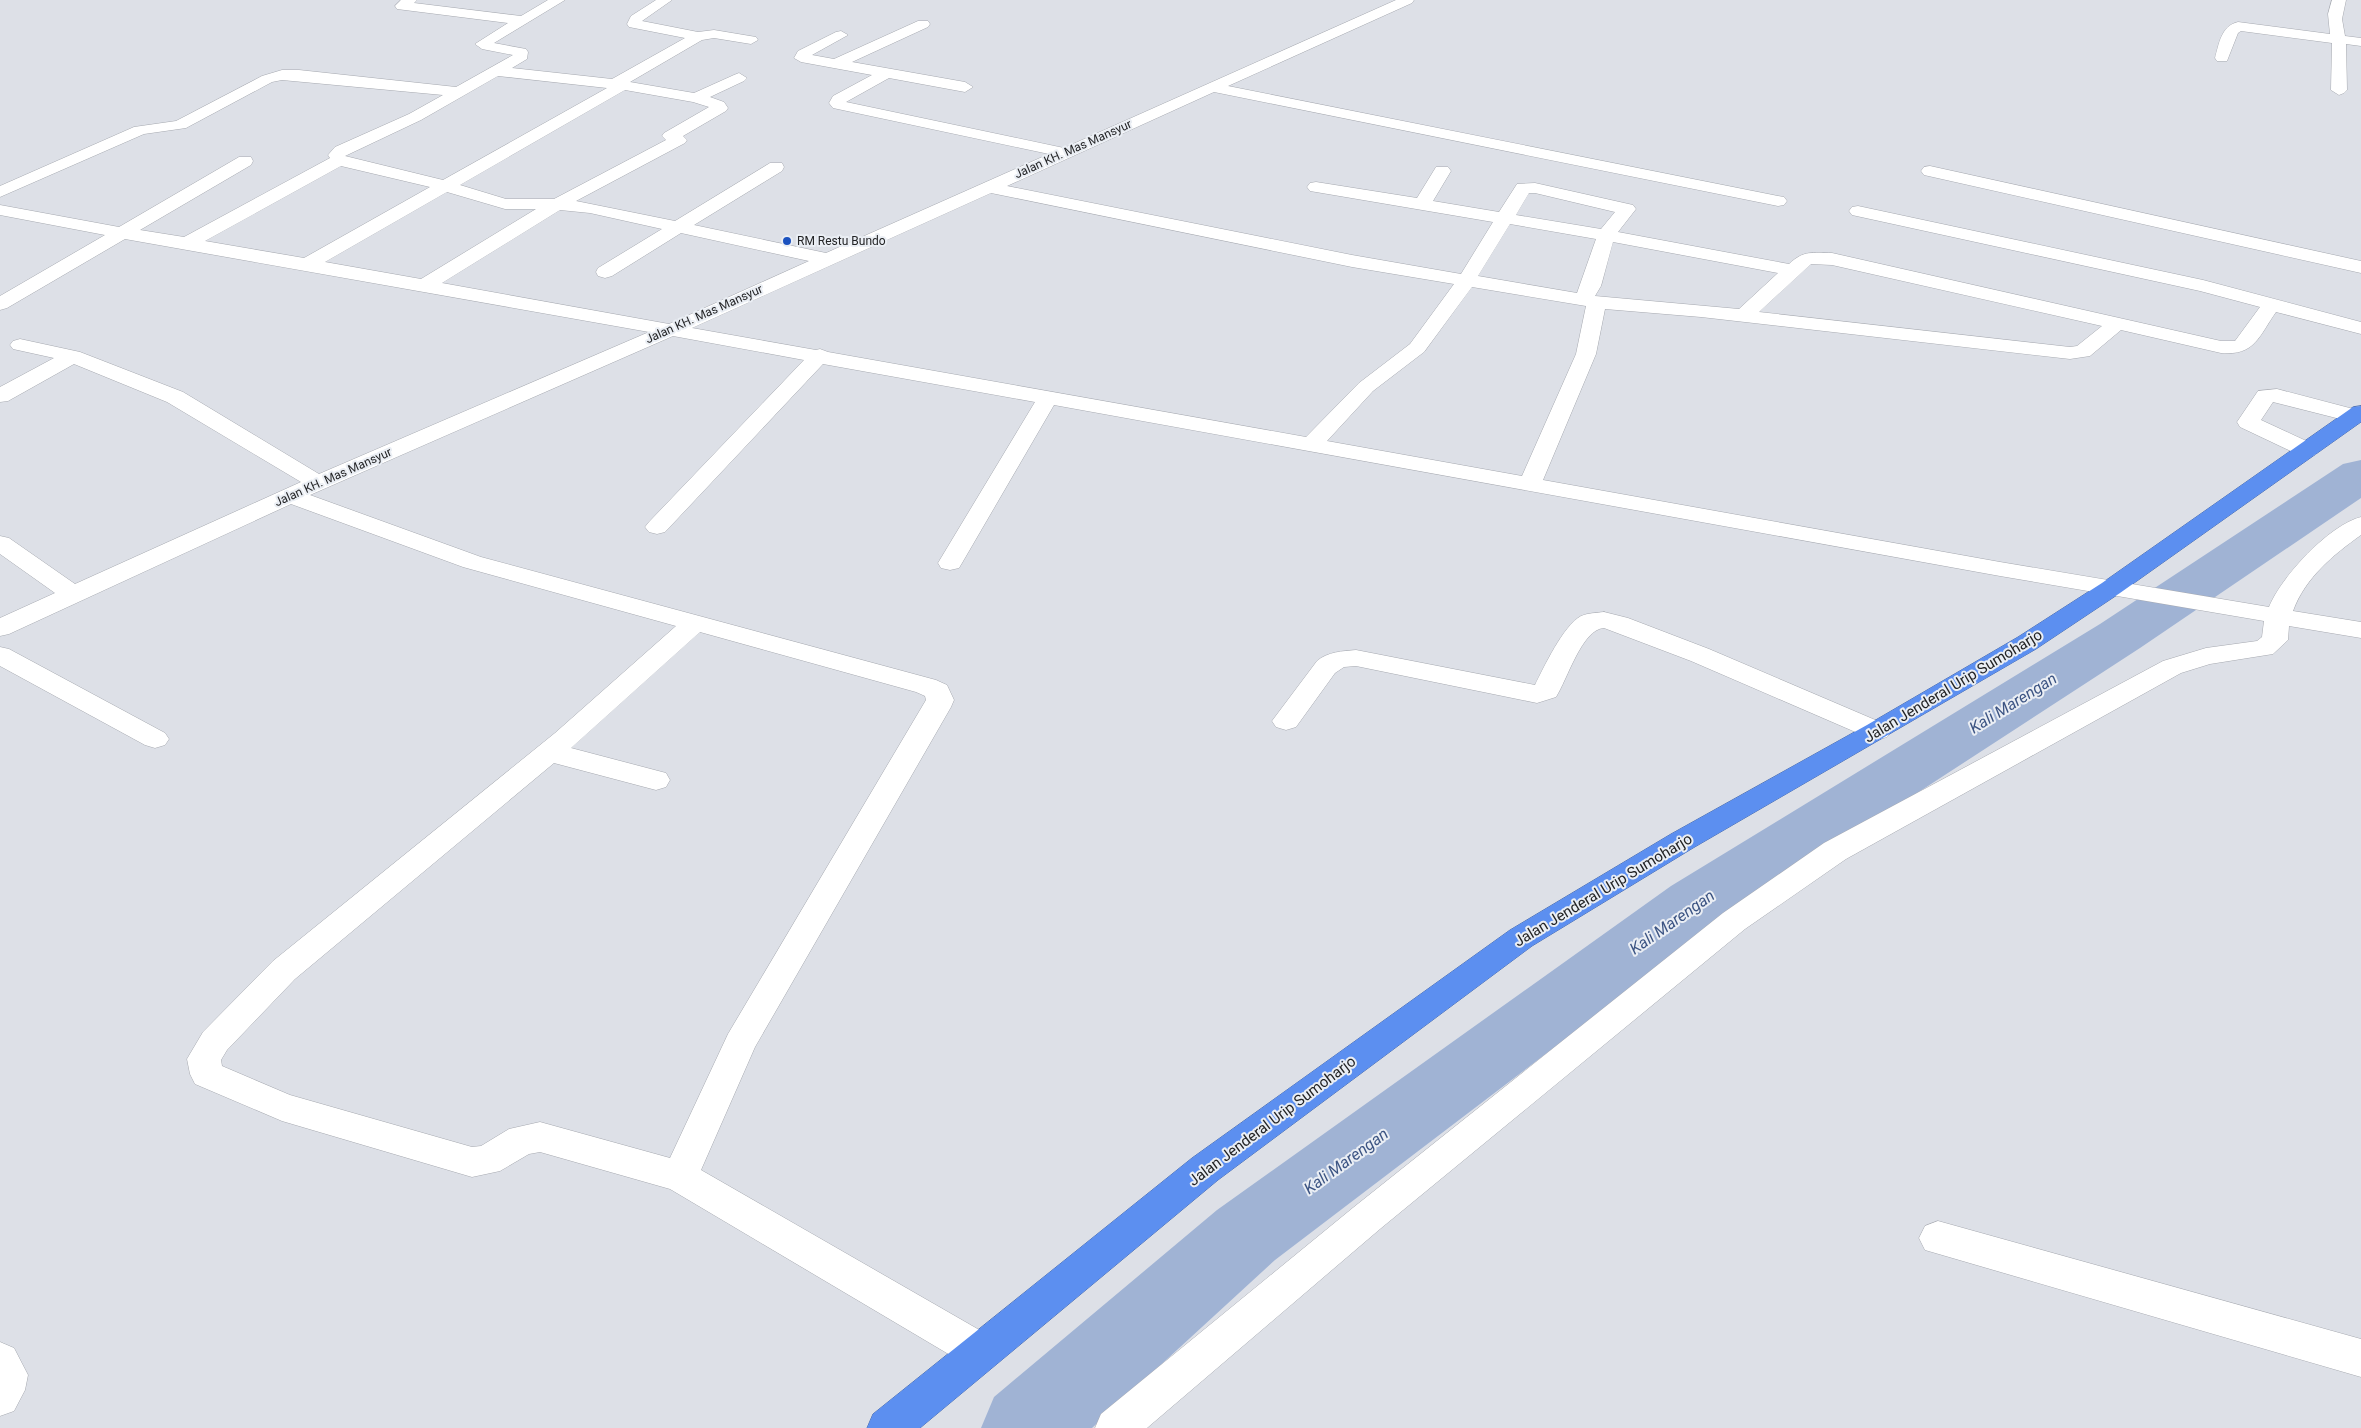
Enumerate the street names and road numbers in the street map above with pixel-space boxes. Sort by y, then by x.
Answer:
street label: Jalan KH. Mas Mansyur [1012,117,1134,181]
street label: Jalan KH. Mas Mansyur [643,282,765,346]
street label: Jalan KH. Mas Mansyur [272,445,394,509]
street label: Jalan Jenderal Urip Sumoharjo [1861,626,2045,746]
street label: Jalan Jenderal Urip Sumoharjo [1511,830,1695,950]
street label: Jalan Jenderal Urip Sumoharjo [1185,1052,1359,1190]

